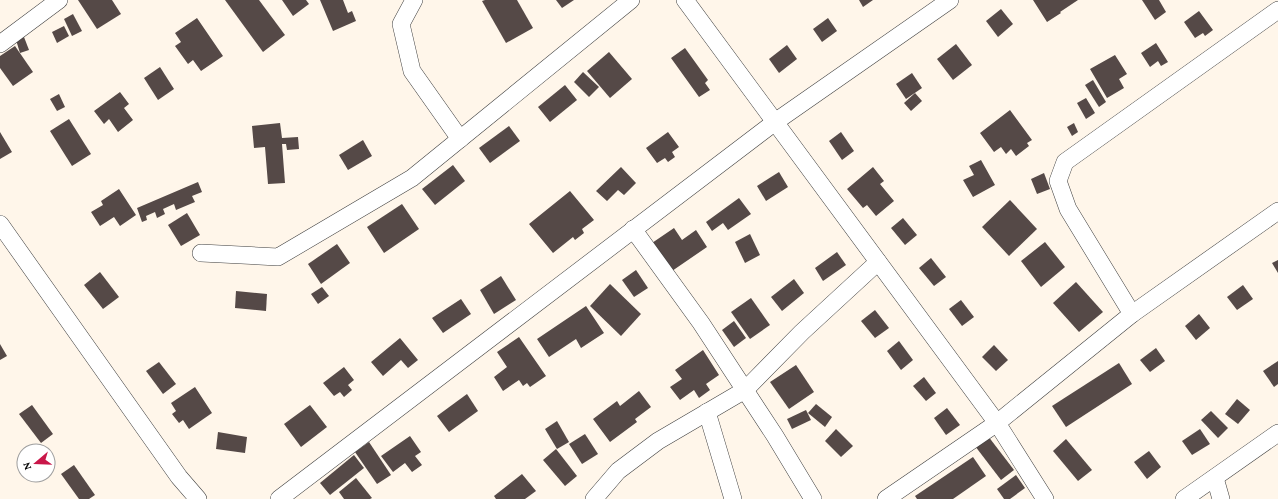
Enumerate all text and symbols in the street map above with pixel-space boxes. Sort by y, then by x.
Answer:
north arrow [16,443,56,483]
text: N [19,460,33,472]

